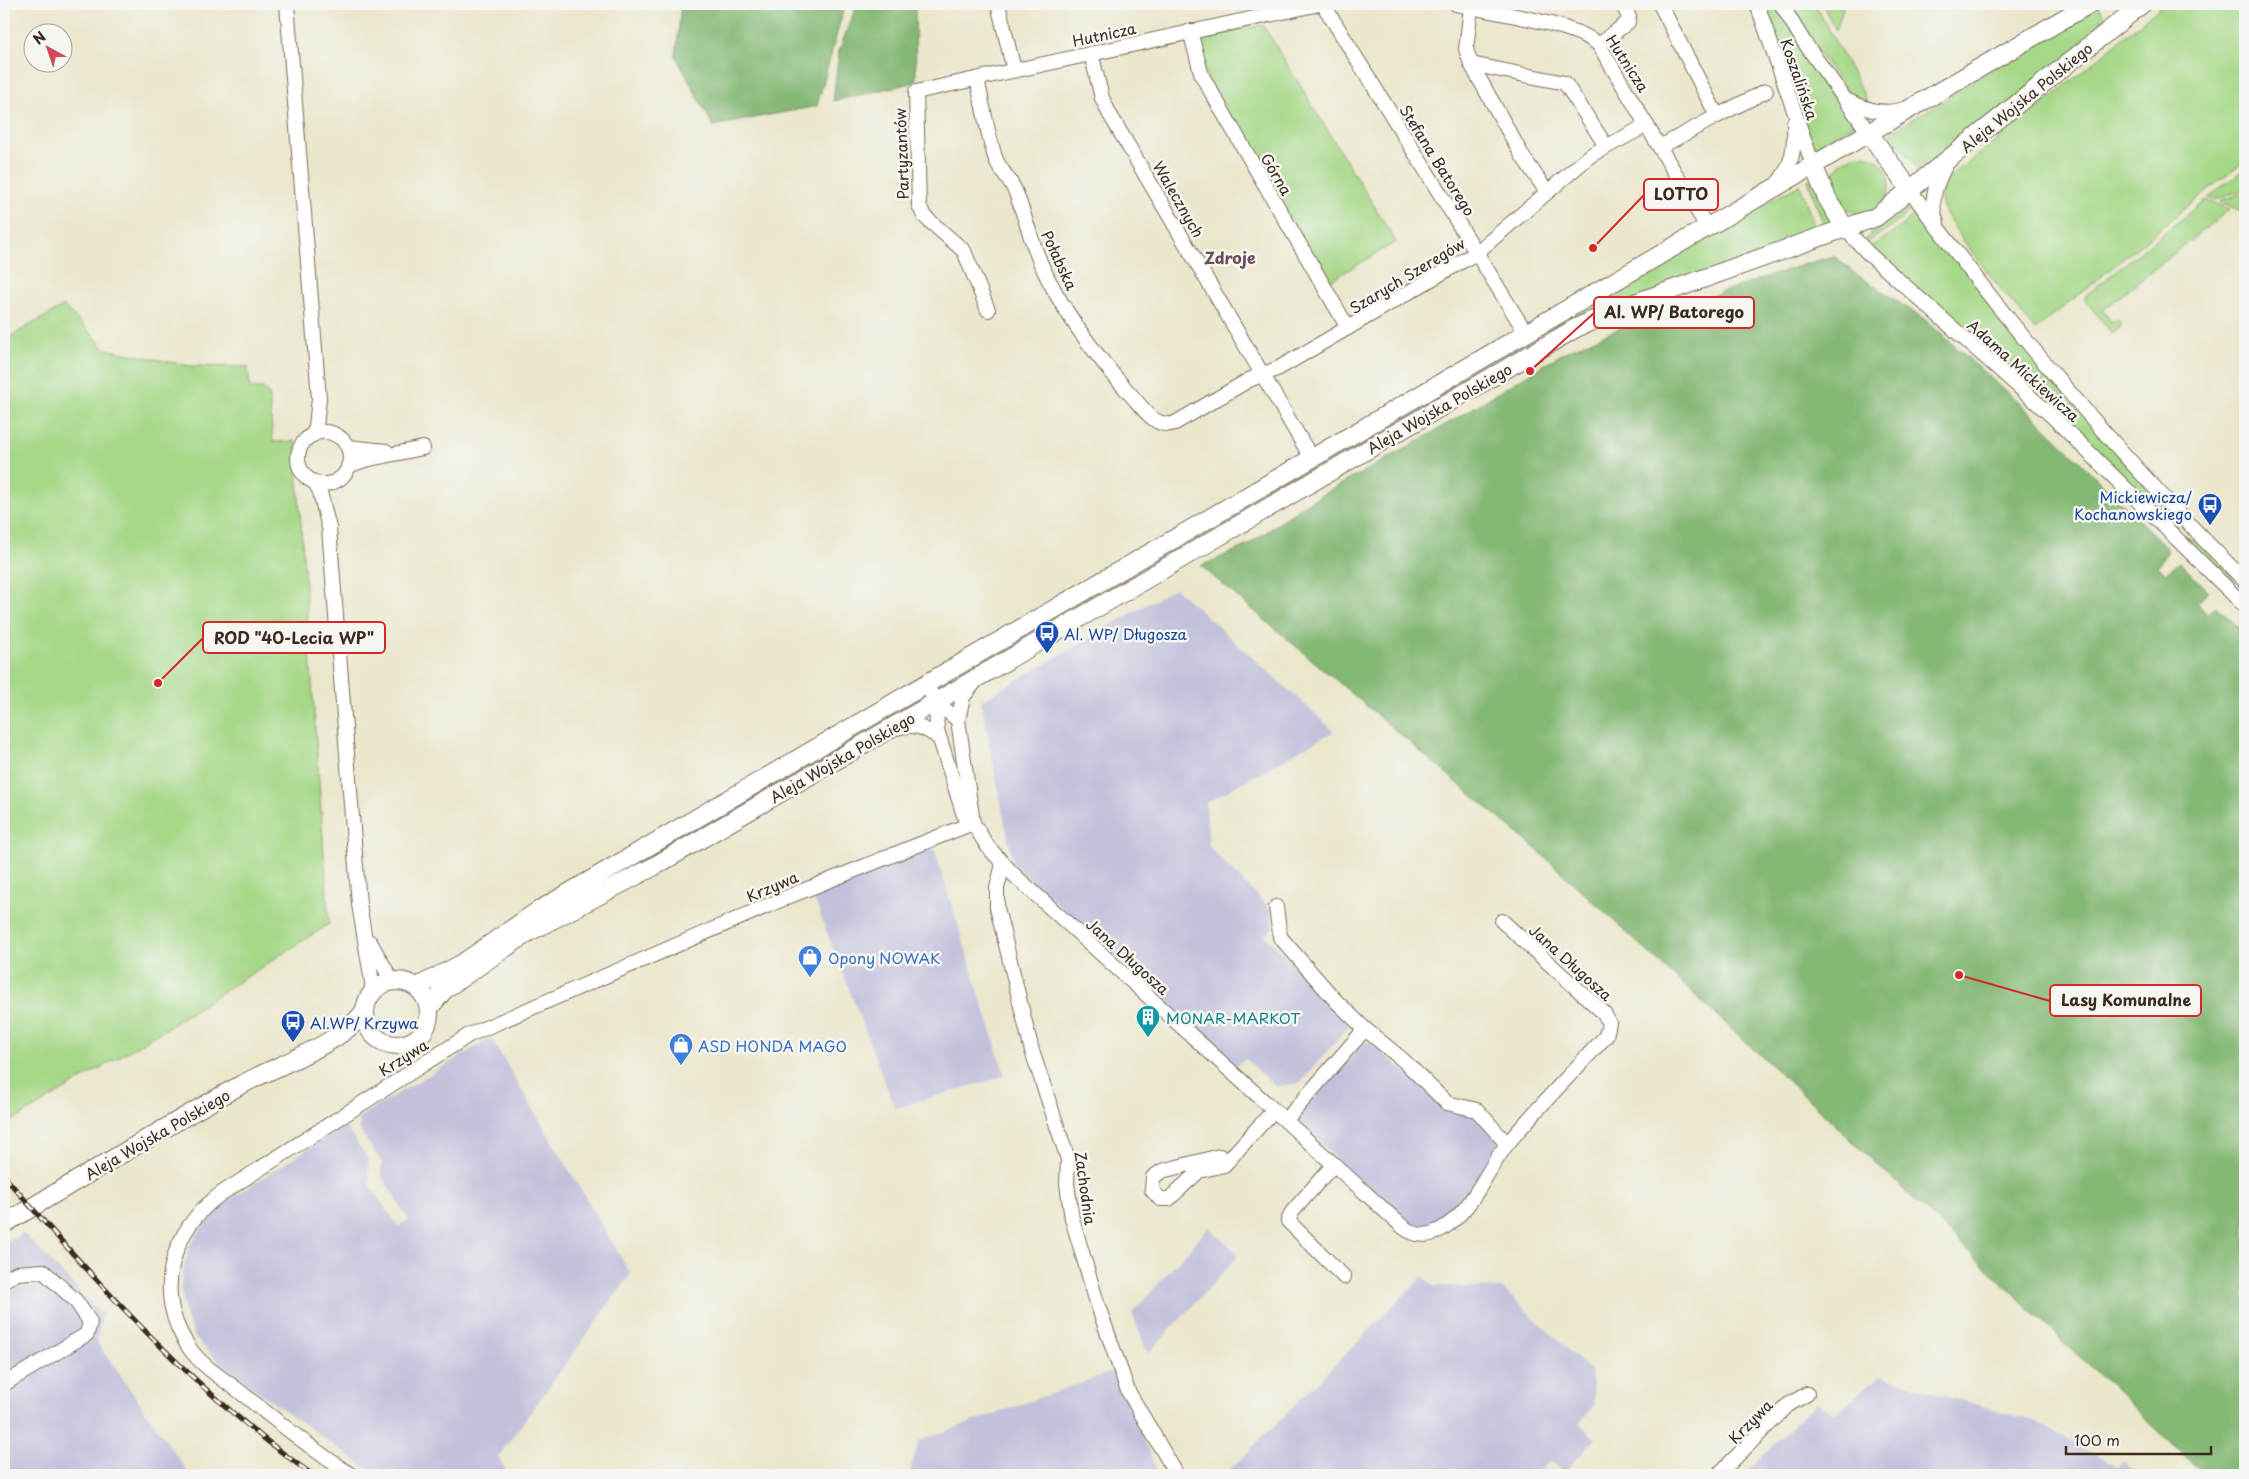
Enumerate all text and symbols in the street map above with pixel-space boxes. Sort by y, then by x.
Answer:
street label: Hutnicza [1070,16,1139,52]
north arrow [22,22,72,72]
text: N [28,26,50,49]
street label: Hutnicza [1601,30,1656,97]
street label: Koszalińska [1775,35,1825,123]
street label: Aleja Wojska Polskiego [1955,36,2097,158]
street label: Stefana Batorego [1394,100,1482,220]
street label: Partyzantów [888,107,914,200]
street label: Górna [1256,149,1299,200]
street label: Walecznych [1148,156,1210,242]
callout: LOTTO [1644,179,1718,210]
text: LOTTO [1654,181,1708,205]
street label: Połabska [1036,226,1084,294]
street label: Szarych Szeregów [1345,231,1470,319]
district label: Zdroje [1204,245,1256,269]
callout: Al. WP/ Batorego [1594,297,1754,328]
text: Al. WP/ Batorego [1603,299,1744,323]
street label: Adama Mickiewicza [1963,313,2085,427]
street label: Aleja Wojska Polskiego [1362,357,1516,459]
place label: Mickiewicza/ Kochanowskiego [2074,485,2193,525]
bus stop icon: Mickiewicza/ Kochanowskiego [2197,492,2223,526]
bus stop icon: Al. WP/ Długosza [1034,620,1060,654]
callout: ROD "40-Lecia WP" [203,622,385,653]
place label: Al. WP/ Długosza [1064,622,1188,645]
text: ROD "40-Lecia WP" [214,625,374,649]
street label: Aleja Wojska Polskiego [765,706,919,808]
street label: Krzywa [742,864,802,907]
street label: Jana Długosza [1081,912,1175,1000]
street label: Jana Długosza [1524,918,1618,1006]
shop icon: Opony NOWAK [797,944,823,978]
place label: Opony NOWAK [828,946,940,969]
callout: Lasy Komunalne [2050,985,2201,1016]
text: Lasy Komunalne [2061,987,2191,1011]
building icon: MONAR-MARKOT [1135,1004,1161,1038]
place label: MONAR-MARKOT [1166,1006,1301,1029]
bus stop icon: Al.WP/ Krzywa [280,1009,306,1043]
place label: Al.WP/ Krzywa [310,1011,419,1034]
street label: Krzywa [374,1032,433,1081]
shop icon: ASD HONDA MAGO [668,1032,694,1066]
place label: ASD HONDA MAGO [698,1034,847,1057]
street label: Aleja Wojska Polskiego [80,1083,234,1185]
street label: Zachodnia [1069,1150,1103,1227]
street label: Krzywa [1723,1393,1778,1448]
scale bar [2066,1424,2212,1456]
text: 100 m [2074,1428,2120,1451]

